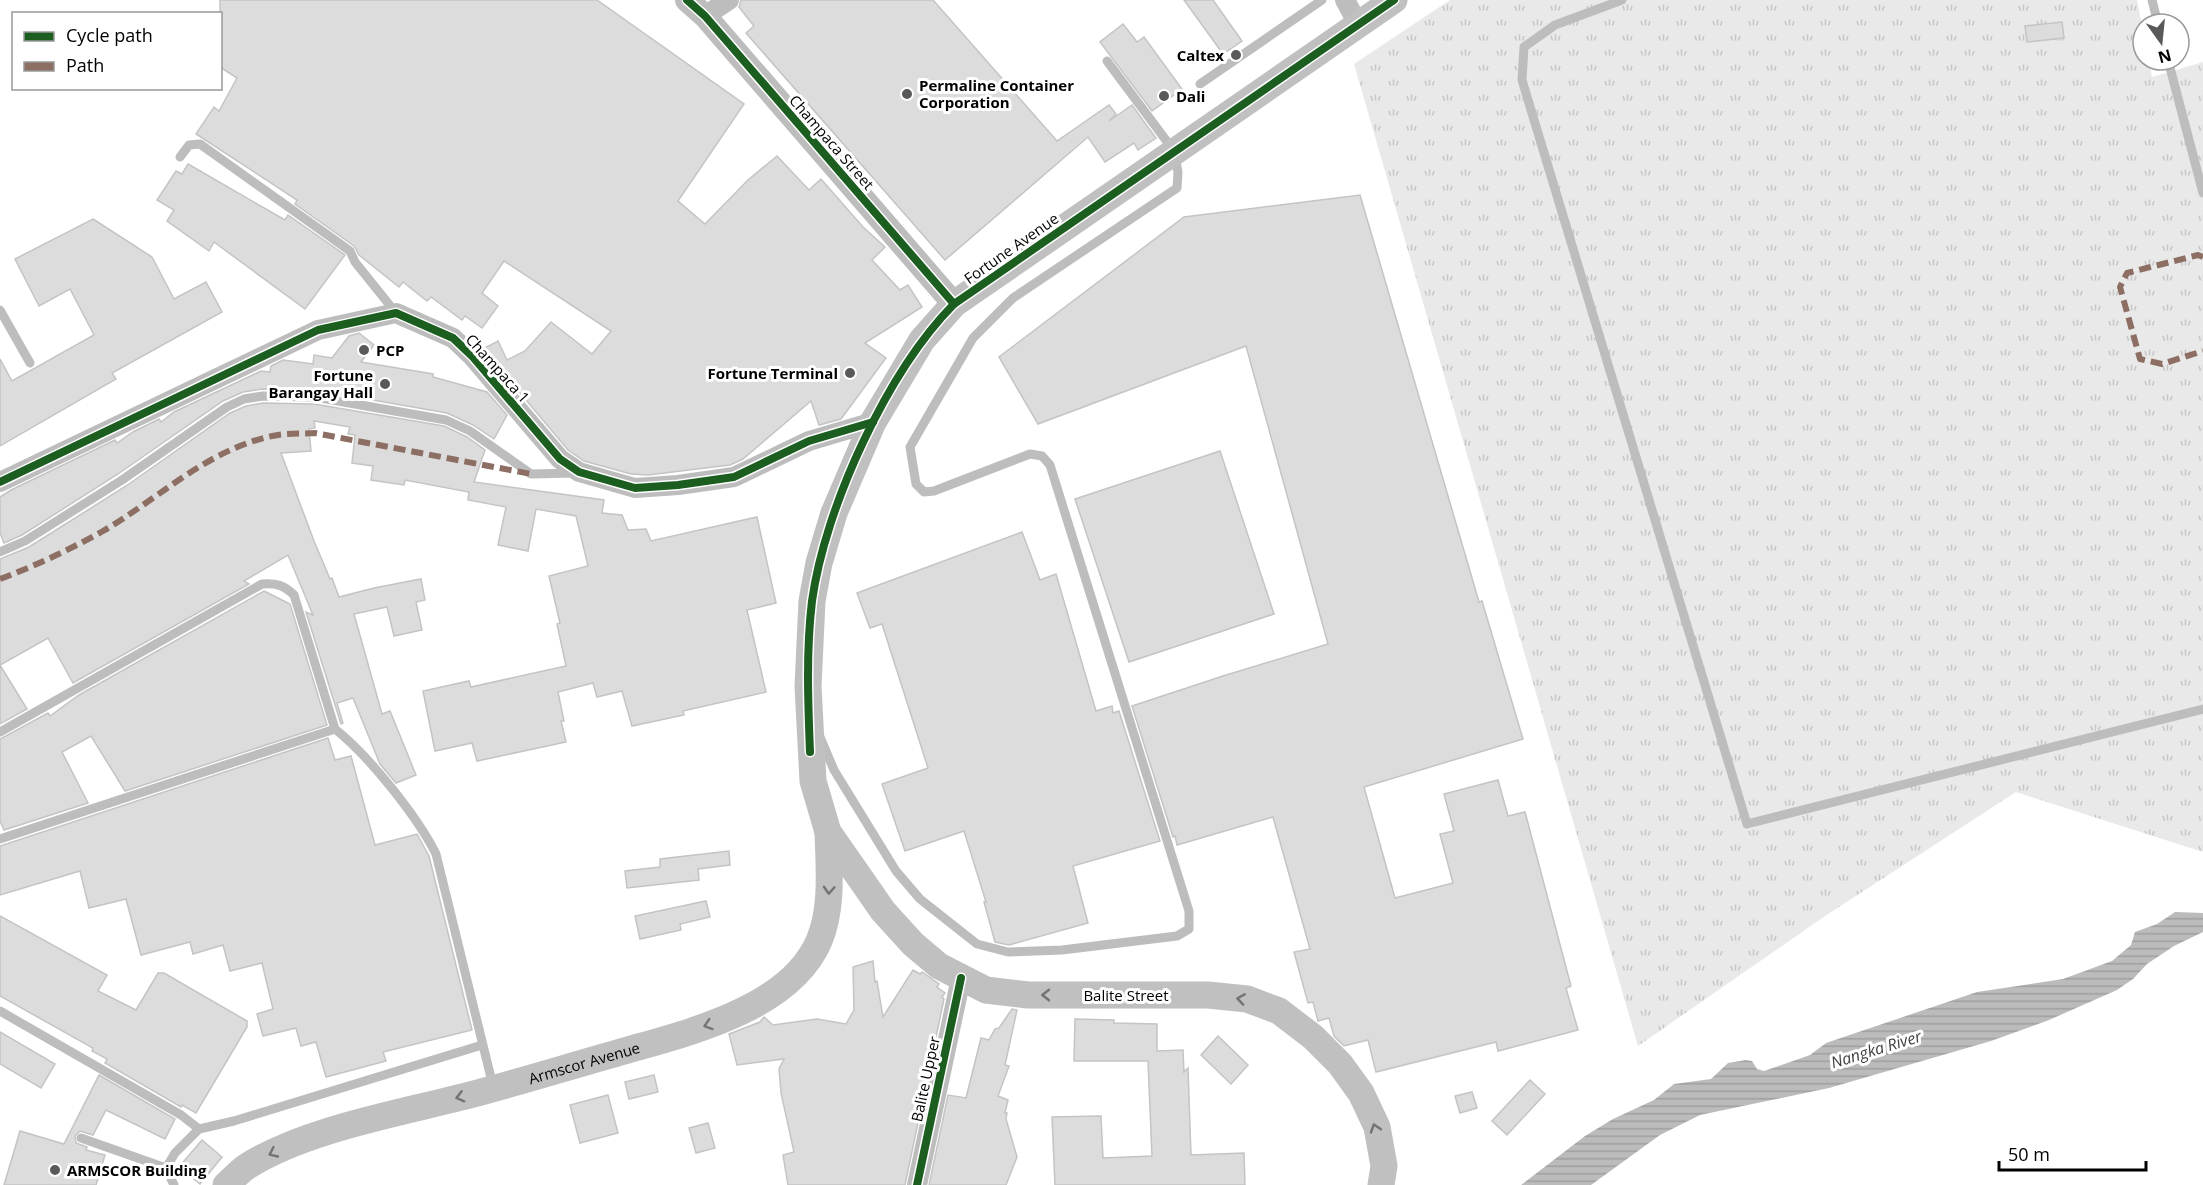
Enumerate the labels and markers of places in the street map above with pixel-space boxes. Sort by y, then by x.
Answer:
place label: Caltex [1177,45,1224,65]
marker: Caltex [1229,48,1243,62]
place label: Permaline Container Corporation [919,75,1074,112]
place label: Dali [1176,86,1205,106]
marker: Permaline Container Corporation [900,87,914,101]
marker: Dali [1157,89,1171,103]
place label: PCP [376,340,404,360]
marker: PCP [357,343,371,357]
place label: Fortune Terminal [708,363,838,383]
place label: Fortune Barangay Hall [268,365,373,402]
marker: Fortune Terminal [843,366,857,380]
marker: Fortune Barangay Hall [378,377,392,391]
place label: ARMSCOR Building [67,1160,207,1180]
marker: ARMSCOR Building [48,1163,62,1177]

